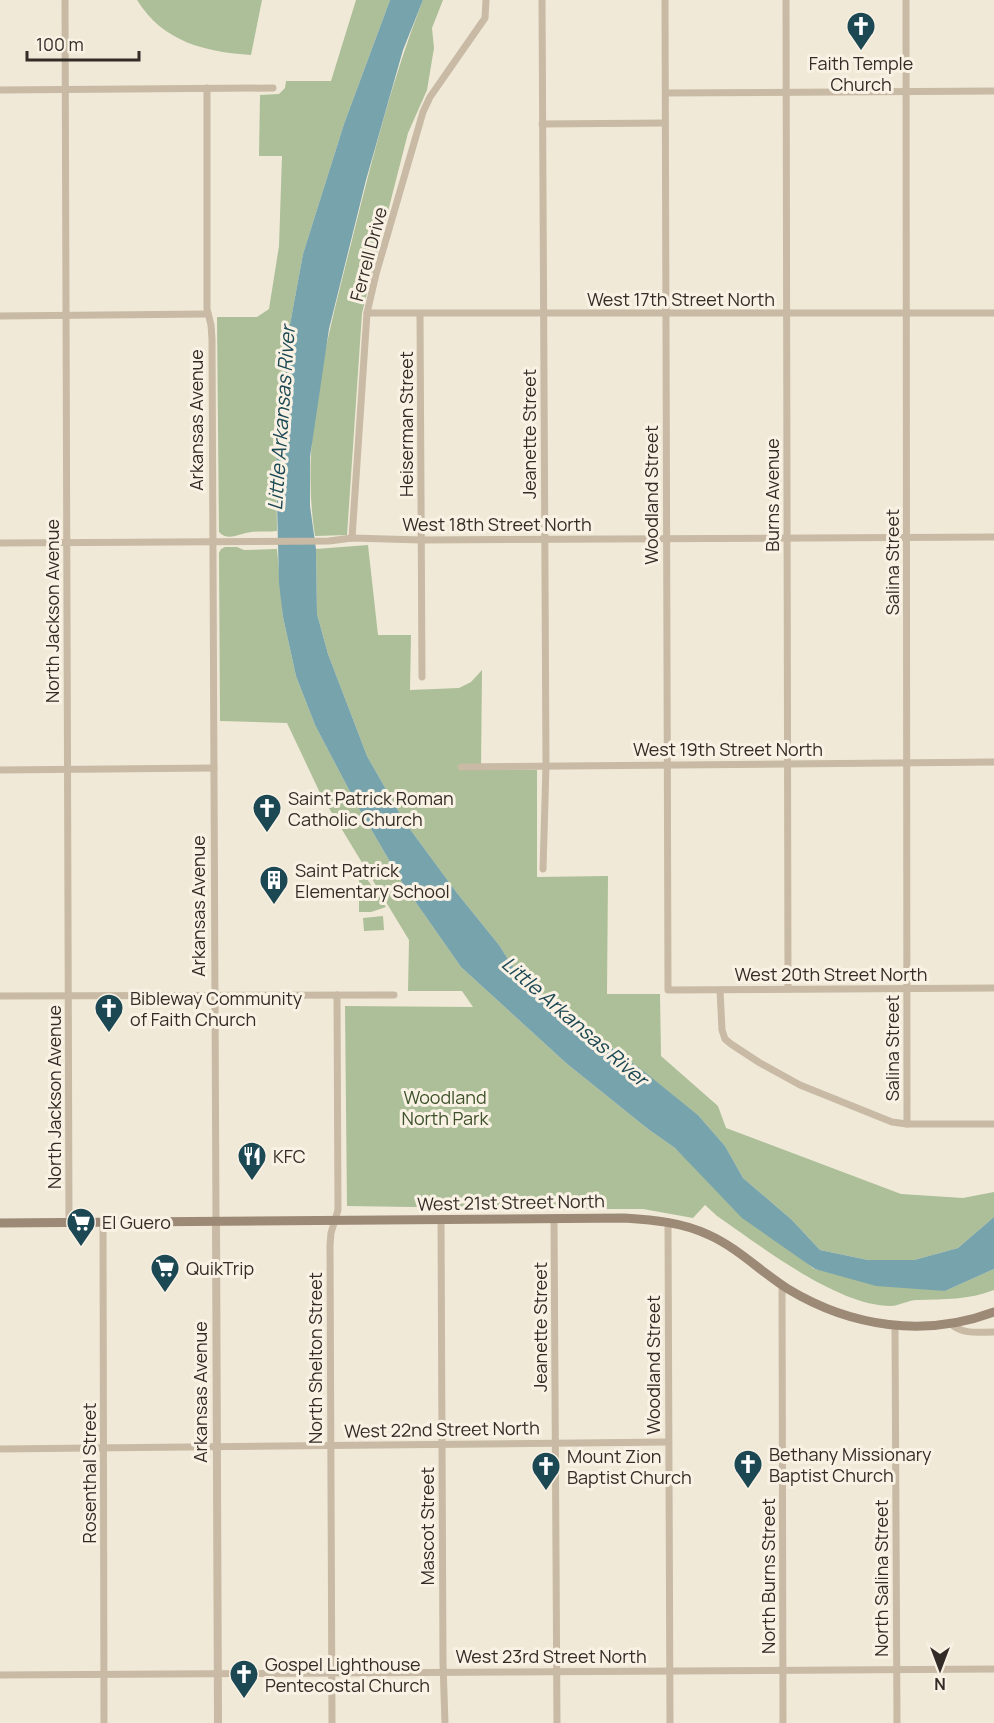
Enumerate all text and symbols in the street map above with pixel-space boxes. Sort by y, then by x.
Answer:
church icon: Faith Temple Church [845,10,877,52]
scale bar [27,24,140,62]
text: 100 m [36,32,84,56]
place label: Faith Temple Church [809,51,913,96]
street label: Ferrell Drive [344,204,392,304]
street label: West 17th Street North [587,287,775,311]
water label: Little Arkansas River [261,322,301,511]
street label: Arkansas Avenue [184,349,208,491]
street label: Heiserman Street [394,351,418,497]
street label: Jeanette Street [517,369,541,499]
street label: Woodland Street [639,425,663,565]
street label: Burns Avenue [760,438,784,552]
street label: Salina Street [880,509,904,615]
street label: West 18th Street North [402,512,592,536]
street label: North Jackson Avenue [40,519,64,703]
street label: West 19th Street North [633,737,823,761]
place label: Saint Patrick Roman Catholic Church [288,786,454,831]
church icon: Saint Patrick Roman Catholic Church [251,792,283,834]
street label: Arkansas Avenue [186,835,210,977]
place label: Saint Patrick Elementary School [295,858,450,903]
building icon: Saint Patrick Elementary School [258,864,290,906]
water label: Little Arkansas River [496,950,656,1094]
street label: West 20th Street North [734,962,928,986]
place label: Bibleway Community of Faith Church [130,986,303,1031]
church icon: Bibleway Community of Faith Church [93,992,125,1034]
street label: Salina Street [880,995,904,1101]
street label: North Jackson Avenue [42,1005,66,1189]
park label: Woodland North Park [402,1085,489,1130]
restaurant icon: KFC [236,1140,268,1182]
place label: KFC [273,1144,306,1168]
street label: West 21st Street North [417,1188,605,1216]
supermarket icon: El Guero [65,1206,97,1248]
place label: El Guero [102,1210,171,1234]
supermarket icon: QuikTrip [149,1252,181,1294]
place label: QuikTrip [186,1256,254,1280]
street label: Jeanette Street [528,1262,552,1392]
street label: North Shelton Street [303,1272,327,1444]
street label: Woodland Street [641,1295,665,1435]
street label: Arkansas Avenue [188,1321,212,1463]
street label: Rosenthal Street [77,1403,101,1543]
street label: West 22nd Street North [344,1415,540,1443]
place label: Bethany Missionary Baptist Church [769,1442,932,1487]
place label: Mount Zion Baptist Church [567,1444,692,1489]
church icon: Bethany Missionary Baptist Church [732,1448,764,1490]
church icon: Mount Zion Baptist Church [530,1450,562,1492]
street label: Mascot Street [415,1467,439,1585]
street label: North Burns Street [756,1498,780,1654]
street label: North Salina Street [869,1499,893,1657]
north arrow [910,1639,970,1699]
street label: West 23rd Street North [455,1644,647,1668]
place label: Gospel Lighthouse Pentecostal Church [265,1652,430,1697]
church icon: Gospel Lighthouse Pentecostal Church [228,1658,260,1700]
text: N [934,1673,946,1695]

